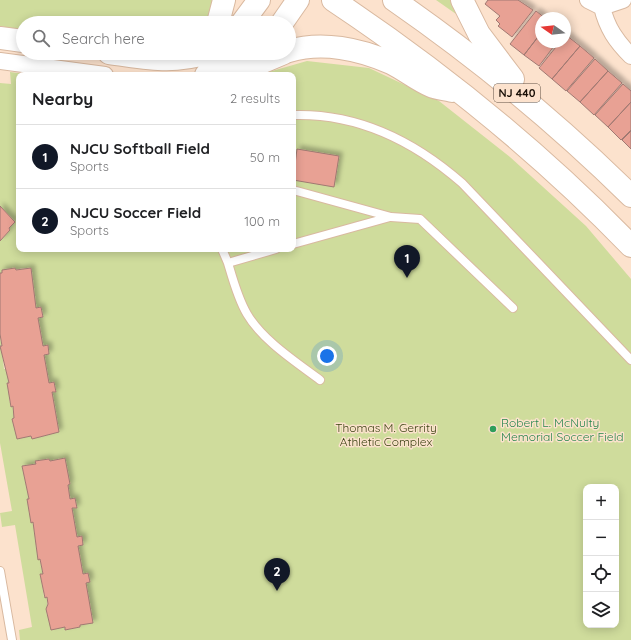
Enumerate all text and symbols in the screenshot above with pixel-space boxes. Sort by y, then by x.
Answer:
north arrow [535,12,571,48]
search box [16,16,296,60]
icon: search [30,27,52,49]
text: Search here [62,29,145,48]
road number: NJ 440 [494,84,540,102]
text: Nearby [32,88,93,109]
text: 2 results [230,90,280,106]
text: NJCU Softball Field [70,139,210,158]
text: 1 [42,149,48,165]
text: 50 m [250,149,280,165]
text: Sports [70,158,109,174]
text: NJCU Soccer Field [70,203,201,222]
text: 2 [41,213,49,229]
text: 100 m [244,213,280,229]
text: Sports [70,222,109,238]
pin: 1 [394,245,420,278]
your location [317,346,337,366]
place label: Robert L. McNulty Memorial Soccer Field [501,415,624,444]
park label: Thomas M. Gerrity Athletic Complex [335,420,437,449]
marker: Robert L. McNulty Memorial Soccer Field [488,424,498,434]
map controls [583,484,619,628]
button: + [583,484,619,520]
button: − [583,520,619,556]
button: locate [583,556,619,592]
pin: 2 [264,558,290,591]
button: layers [583,592,619,628]

